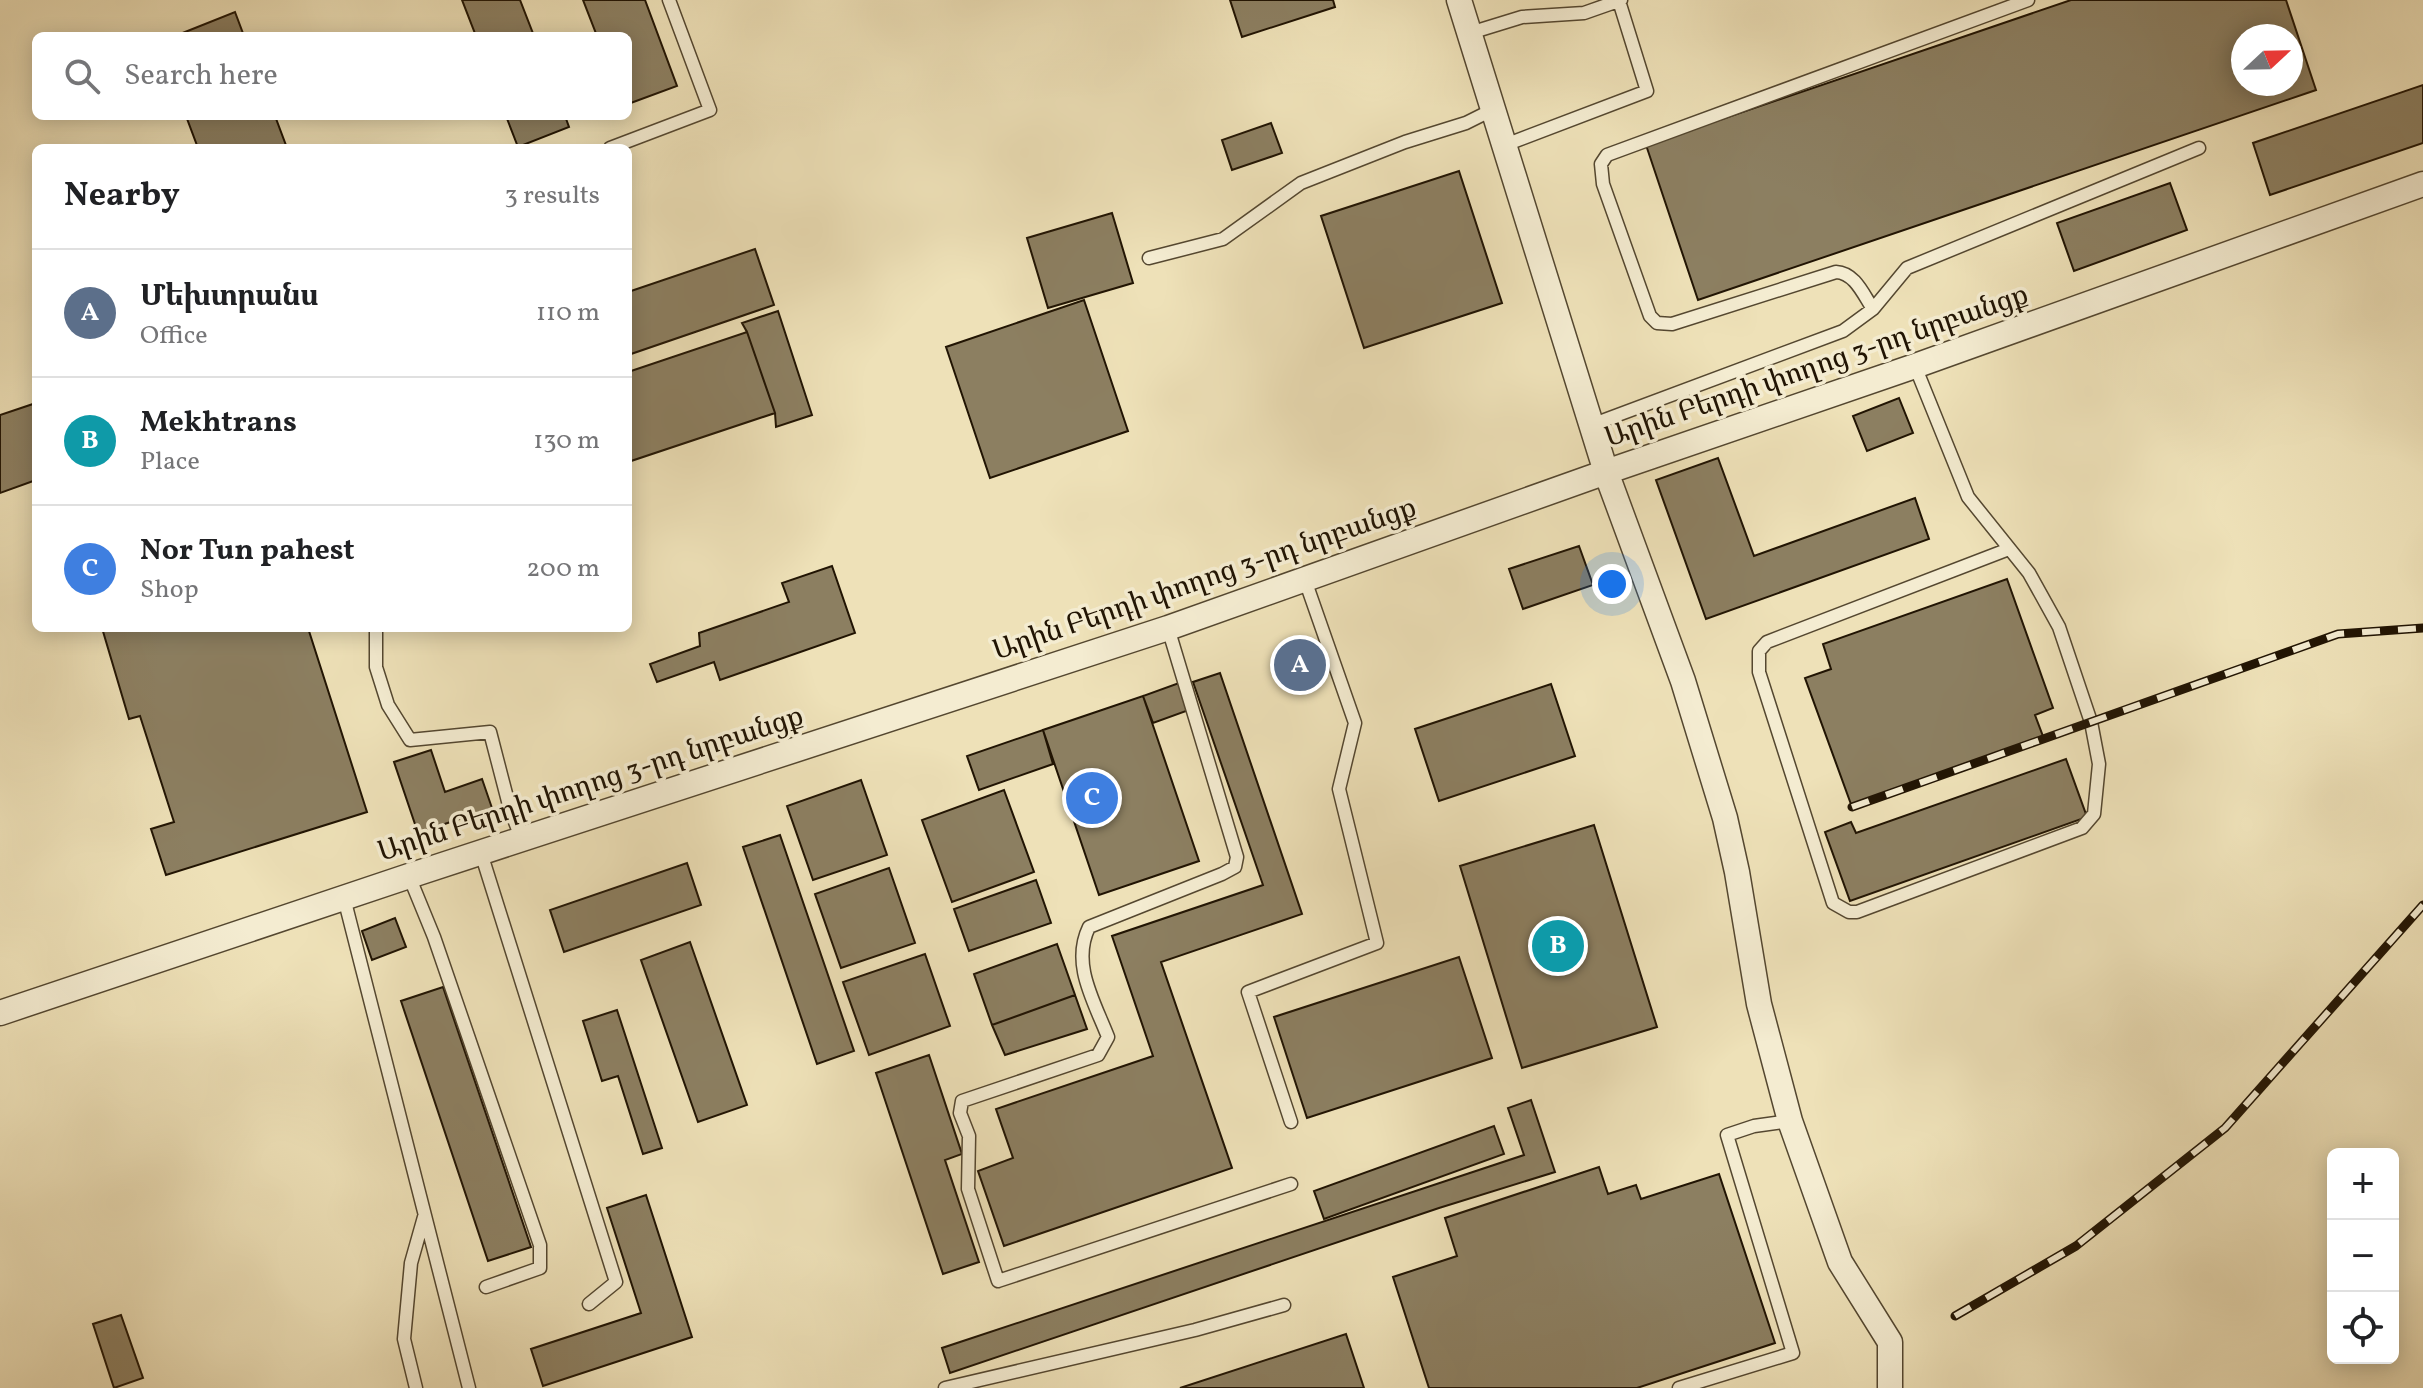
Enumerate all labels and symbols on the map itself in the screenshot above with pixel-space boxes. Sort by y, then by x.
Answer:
north arrow [2231,24,2303,96]
street label: Արին Բերդի փողոց 3-րդ նրբանցք [1600,276,2034,458]
street label: Արին Բերդի փողոց 3-րդ նրբանցք [988,489,1422,671]
your location [1592,564,1632,604]
pin: A [1274,635,1326,695]
street label: Արին Բերդի փողոց 3-րդ նրբանցք [373,698,809,872]
pin: C [1066,768,1118,828]
pin: B [1532,916,1584,976]

